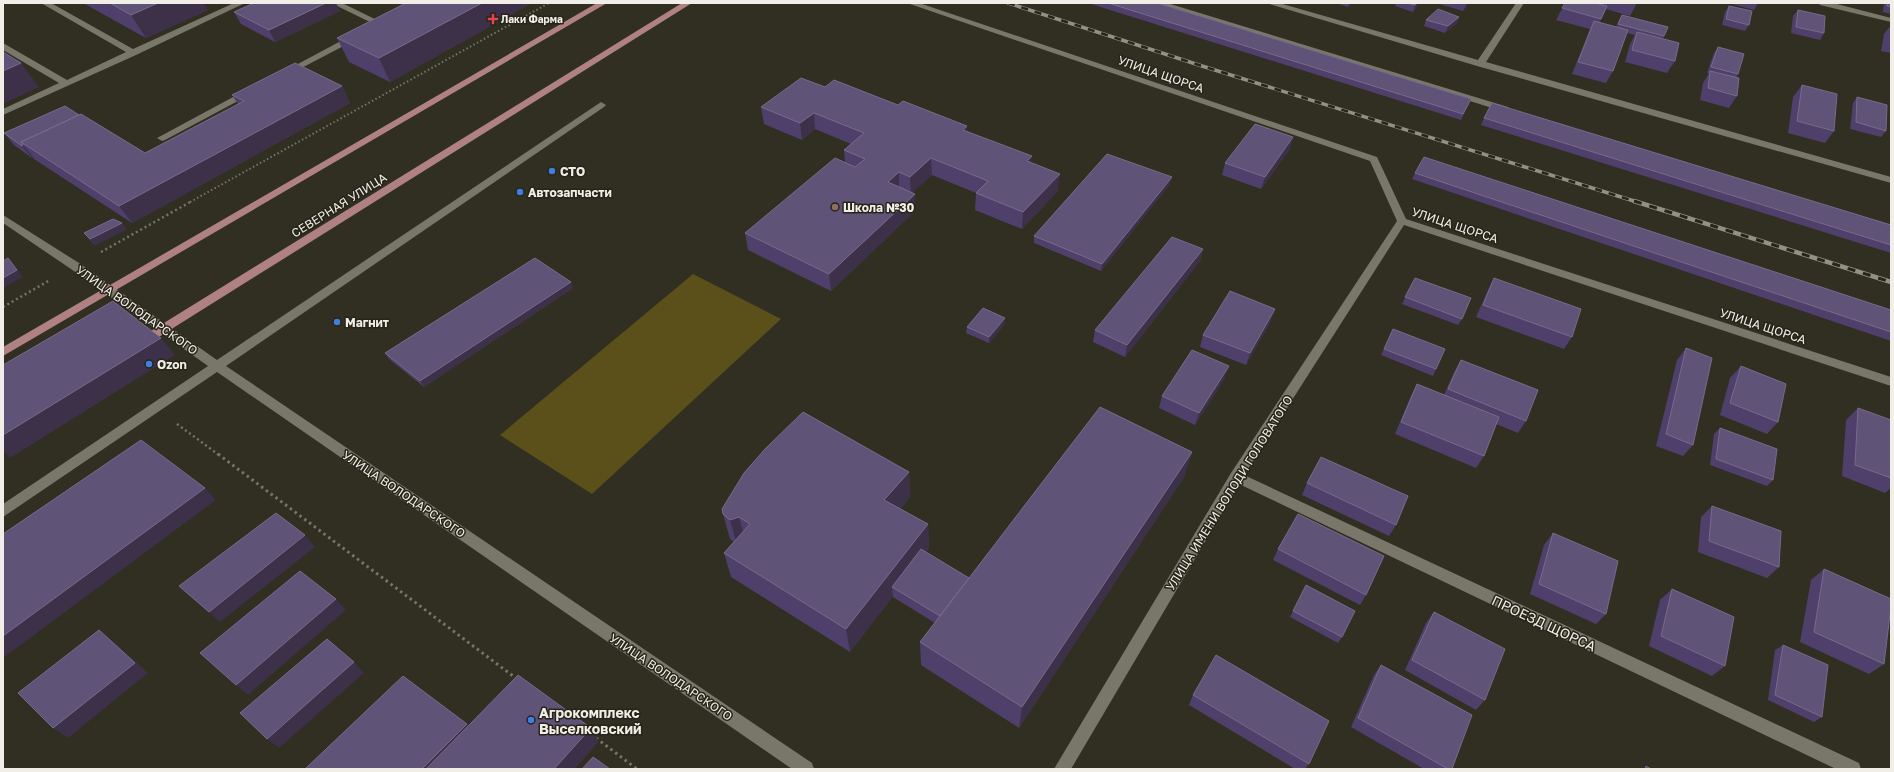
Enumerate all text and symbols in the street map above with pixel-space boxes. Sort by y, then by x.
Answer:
place label: Лаки Фарма [501,13,563,25]
marker: Лаки Фарма [488,14,498,24]
street label: УЛИЦА ЩОРСА [1116,52,1206,96]
place label: СТО [560,164,585,179]
marker: СТО [547,166,557,176]
street label: СЕВЕРНАЯ УЛИЦА [289,170,389,240]
place label: Автозапчасти [528,185,612,200]
marker: Автозапчасти [515,187,525,197]
place label: Школа №30 [843,200,915,215]
marker: Школа №30 [830,202,840,212]
street label: УЛИЦА ЩОРСА [1410,204,1500,246]
street label: УЛИЦА ВОЛОДАРСКОГО [73,262,201,358]
street label: УЛИЦА ЩОРСА [1718,305,1808,347]
place label: Магнит [345,315,389,330]
marker: Магнит [332,317,342,327]
place label: Ozon [157,357,187,372]
marker: Ozon [144,359,154,369]
street label: УЛИЦА ИМЕНИ ВОЛОДИ ГОЛОВАТОГО [1162,392,1296,593]
street label: УЛИЦА ВОЛОДАРСКОГО [340,447,468,541]
street label: ПРОЕЗД ЩОРСА [1489,591,1599,655]
street label: УЛИЦА ВОЛОДАРСКОГО [607,630,735,724]
place label: Агрокомплекс Выселковский [539,704,642,737]
marker: Агрокомплекс Выселковский [526,715,536,725]

